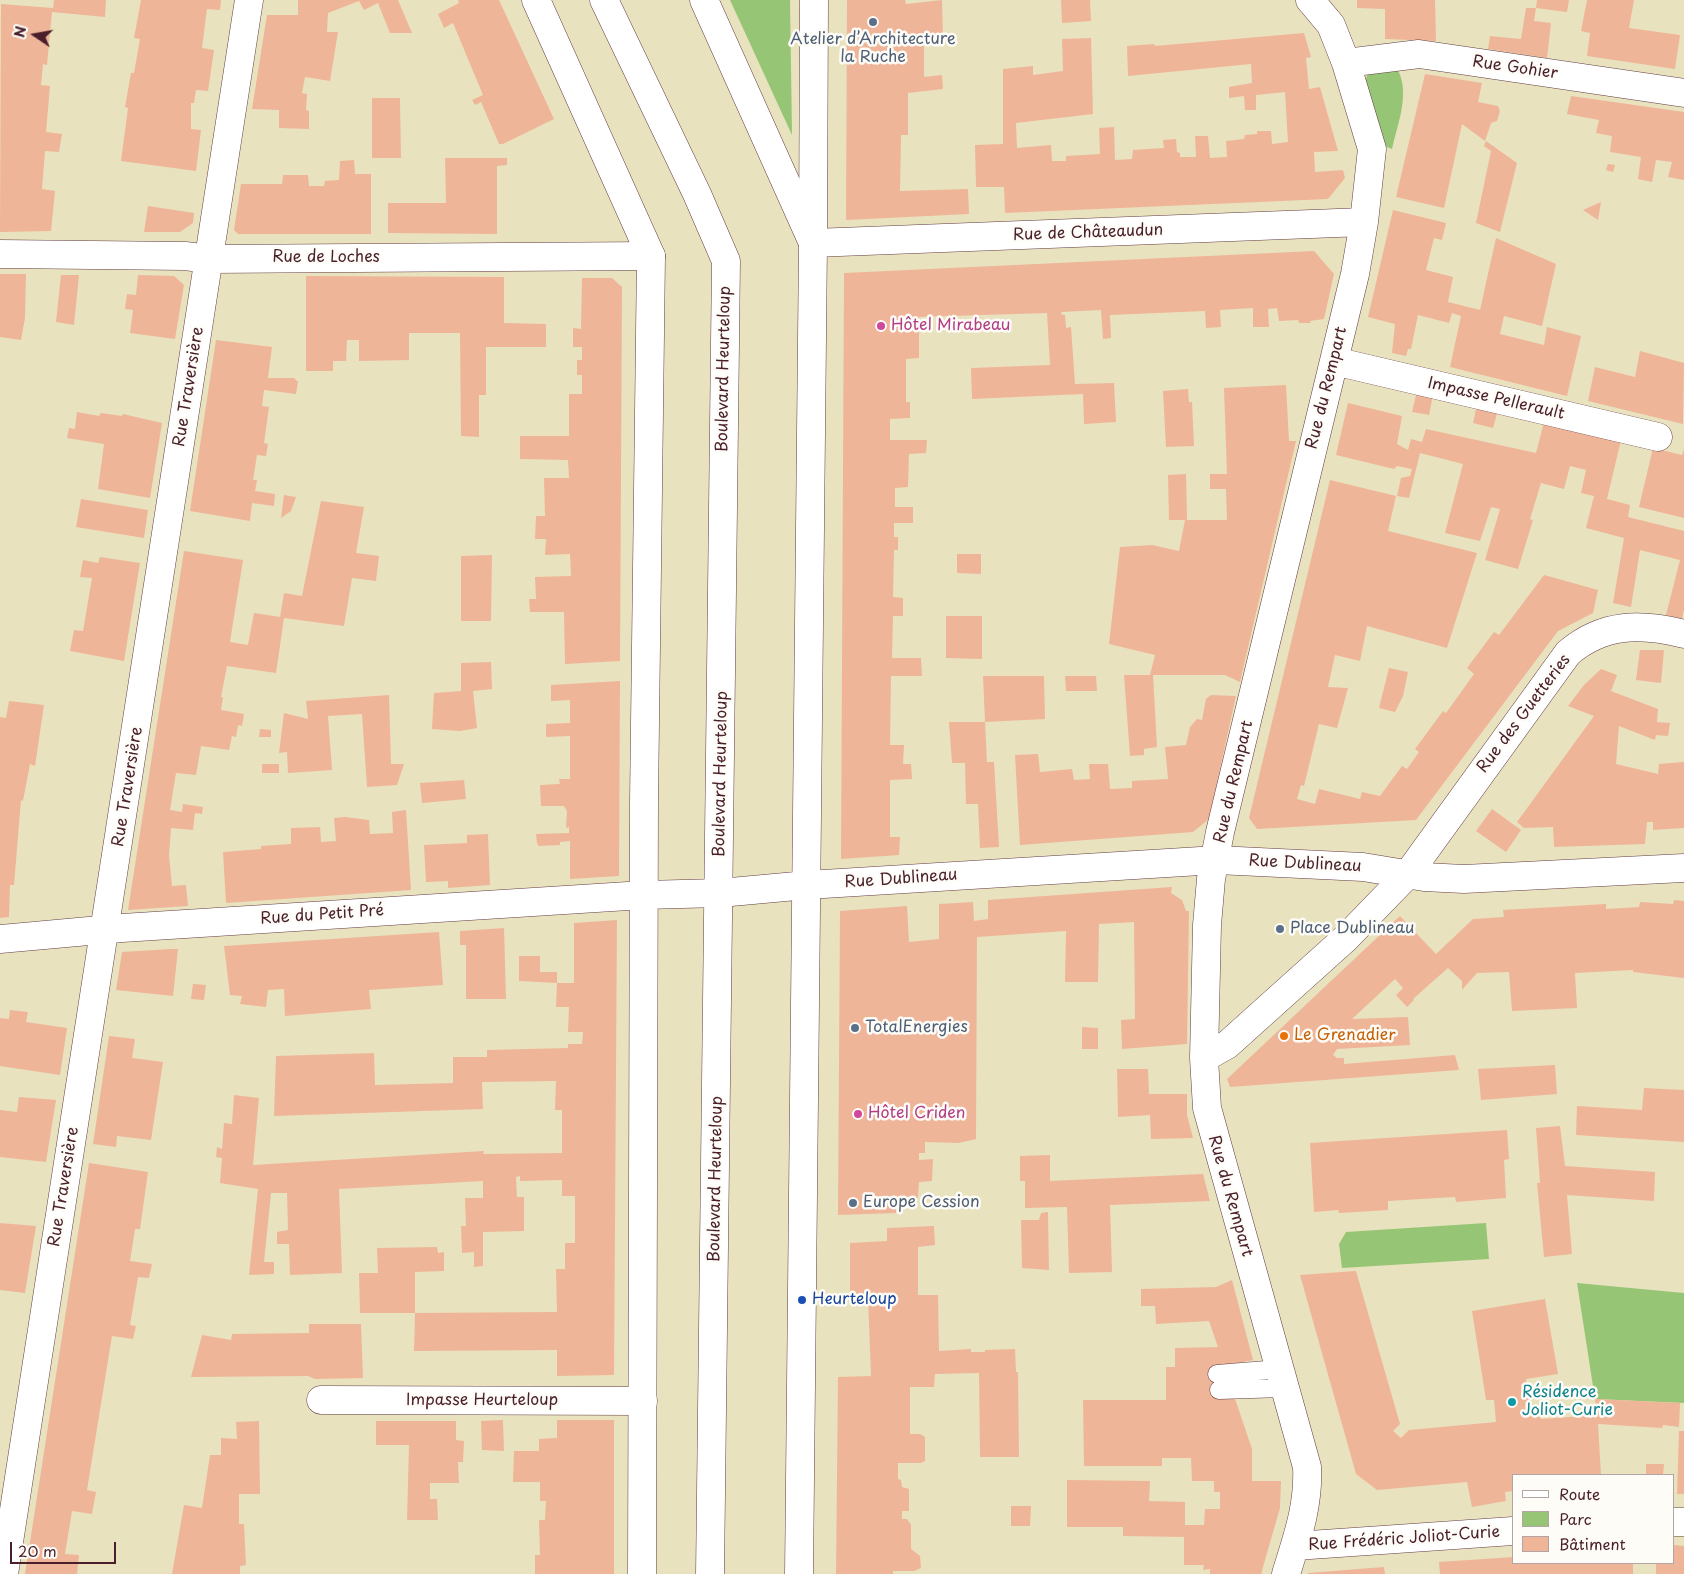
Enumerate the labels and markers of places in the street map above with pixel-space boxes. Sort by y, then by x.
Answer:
marker: Atelier d’Architecture la Ruche [867,16,879,28]
place label: Atelier d’Architecture la Ruche [790,30,956,68]
place label: Hôtel Mirabeau [891,316,1010,336]
marker: Hôtel Mirabeau [875,320,887,332]
place label: Place Dublineau [1290,919,1414,939]
marker: Place Dublineau [1274,923,1286,935]
place label: TotalEnergies [865,1018,968,1038]
marker: TotalEnergies [849,1022,861,1034]
place label: Le Grenadier [1294,1026,1396,1046]
marker: Le Grenadier [1278,1030,1290,1042]
place label: Hôtel Criden [868,1104,965,1124]
marker: Hôtel Criden [852,1108,864,1120]
place label: Europe Cession [863,1193,980,1213]
marker: Europe Cession [847,1197,859,1209]
place label: Heurteloup [812,1290,897,1310]
marker: Heurteloup [796,1294,808,1306]
place label: Résidence Joliot-Curie [1522,1383,1613,1421]
marker: Résidence Joliot-Curie [1506,1396,1518,1408]

